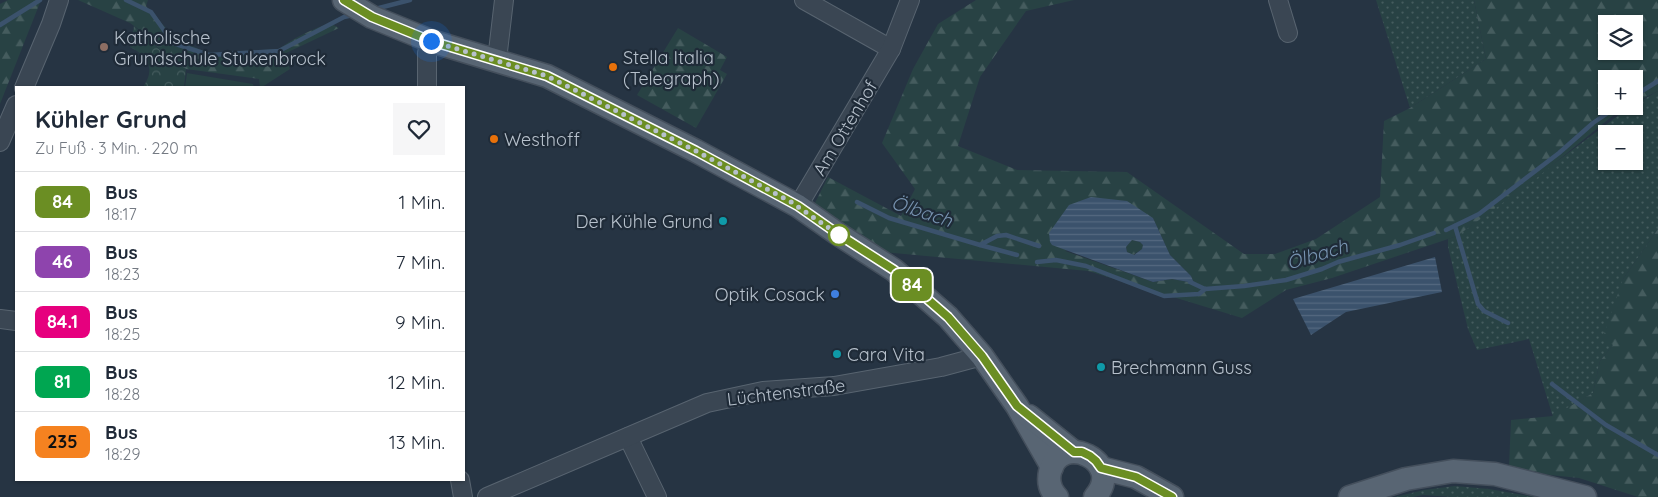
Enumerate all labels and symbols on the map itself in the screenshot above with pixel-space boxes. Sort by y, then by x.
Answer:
place label: Katholische Grundschule Stukenbrock [114,26,326,70]
your location [419,29,444,54]
marker: Katholische Grundschule Stukenbrock [98,41,110,53]
place label: Stella Italia (Telegraph) [623,46,719,90]
marker: Stella Italia (Telegraph) [607,61,619,73]
street label: Am Ottenhof [808,76,883,180]
place label: Westhoff [504,128,580,151]
marker: Westhoff [488,133,500,145]
water label: Ölbach [889,190,957,232]
place label: Der Kühle Grund [575,210,713,233]
marker: Der Kühle Grund [717,215,729,227]
unlabelled marker [828,224,850,246]
water label: Ölbach [1284,233,1352,275]
line badge: 84 [890,269,934,301]
place label: Optik Cosack [715,283,825,306]
marker: Optik Cosack [829,288,841,300]
place label: Cara Vita [847,343,925,366]
marker: Cara Vita [831,348,843,360]
place label: Brechmann Guss [1111,356,1252,379]
marker: Brechmann Guss [1095,361,1107,373]
street label: Lüchtenstraße [725,373,847,411]

